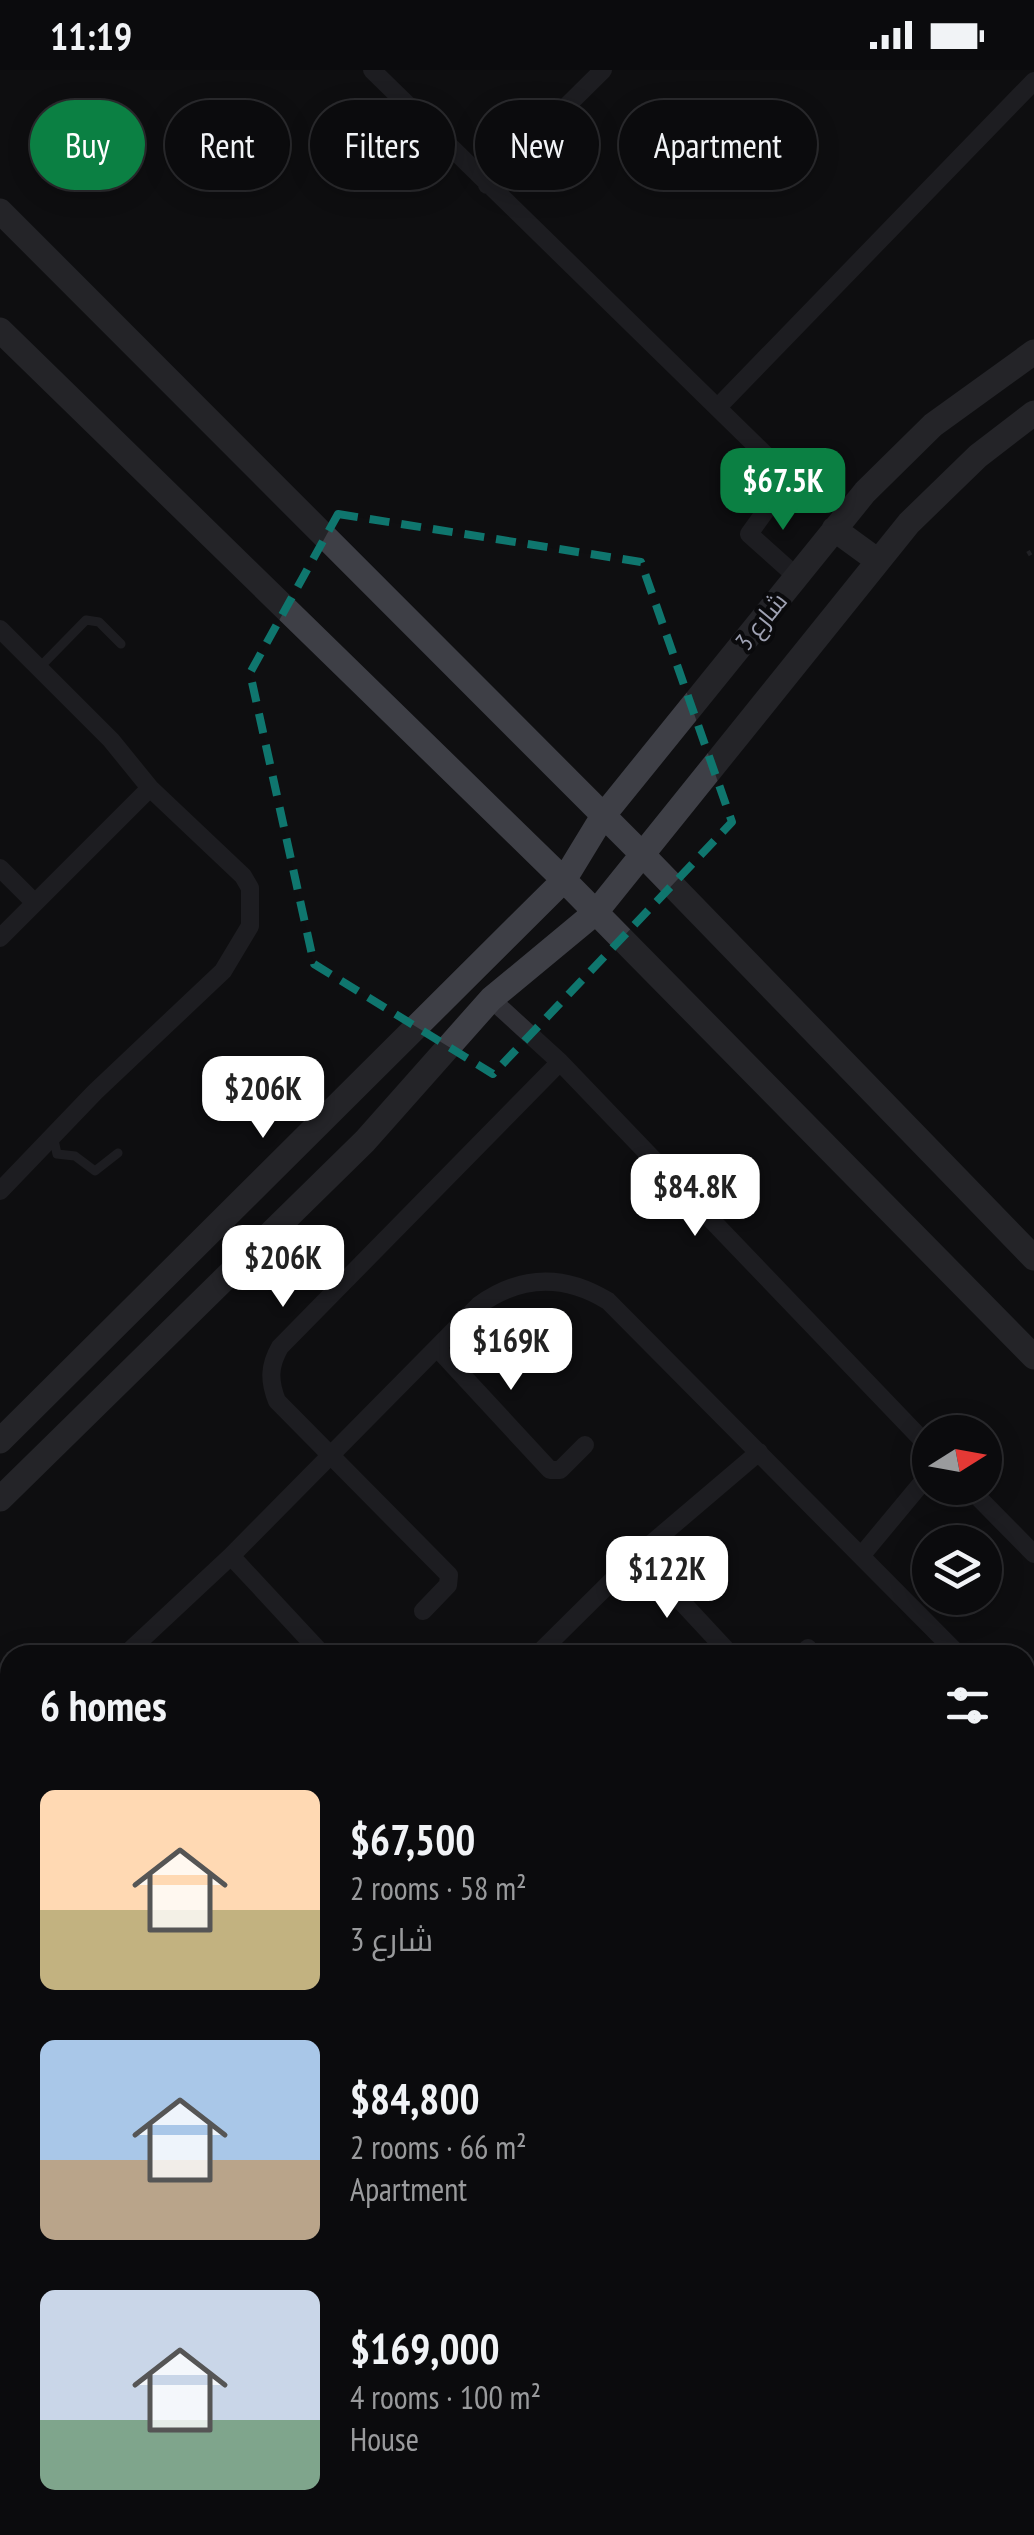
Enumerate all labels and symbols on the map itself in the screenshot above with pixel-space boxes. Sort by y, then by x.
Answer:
pin: $67.5K [702,448,864,533]
street label: شارع 3 [728,586,795,657]
pin: $206K [193,1056,333,1141]
pin: $84.8K [614,1154,776,1239]
pin: $206K [213,1225,353,1310]
pin: $169K [441,1308,581,1393]
north arrow [912,1415,1002,1505]
pin: $122K [597,1536,737,1621]

